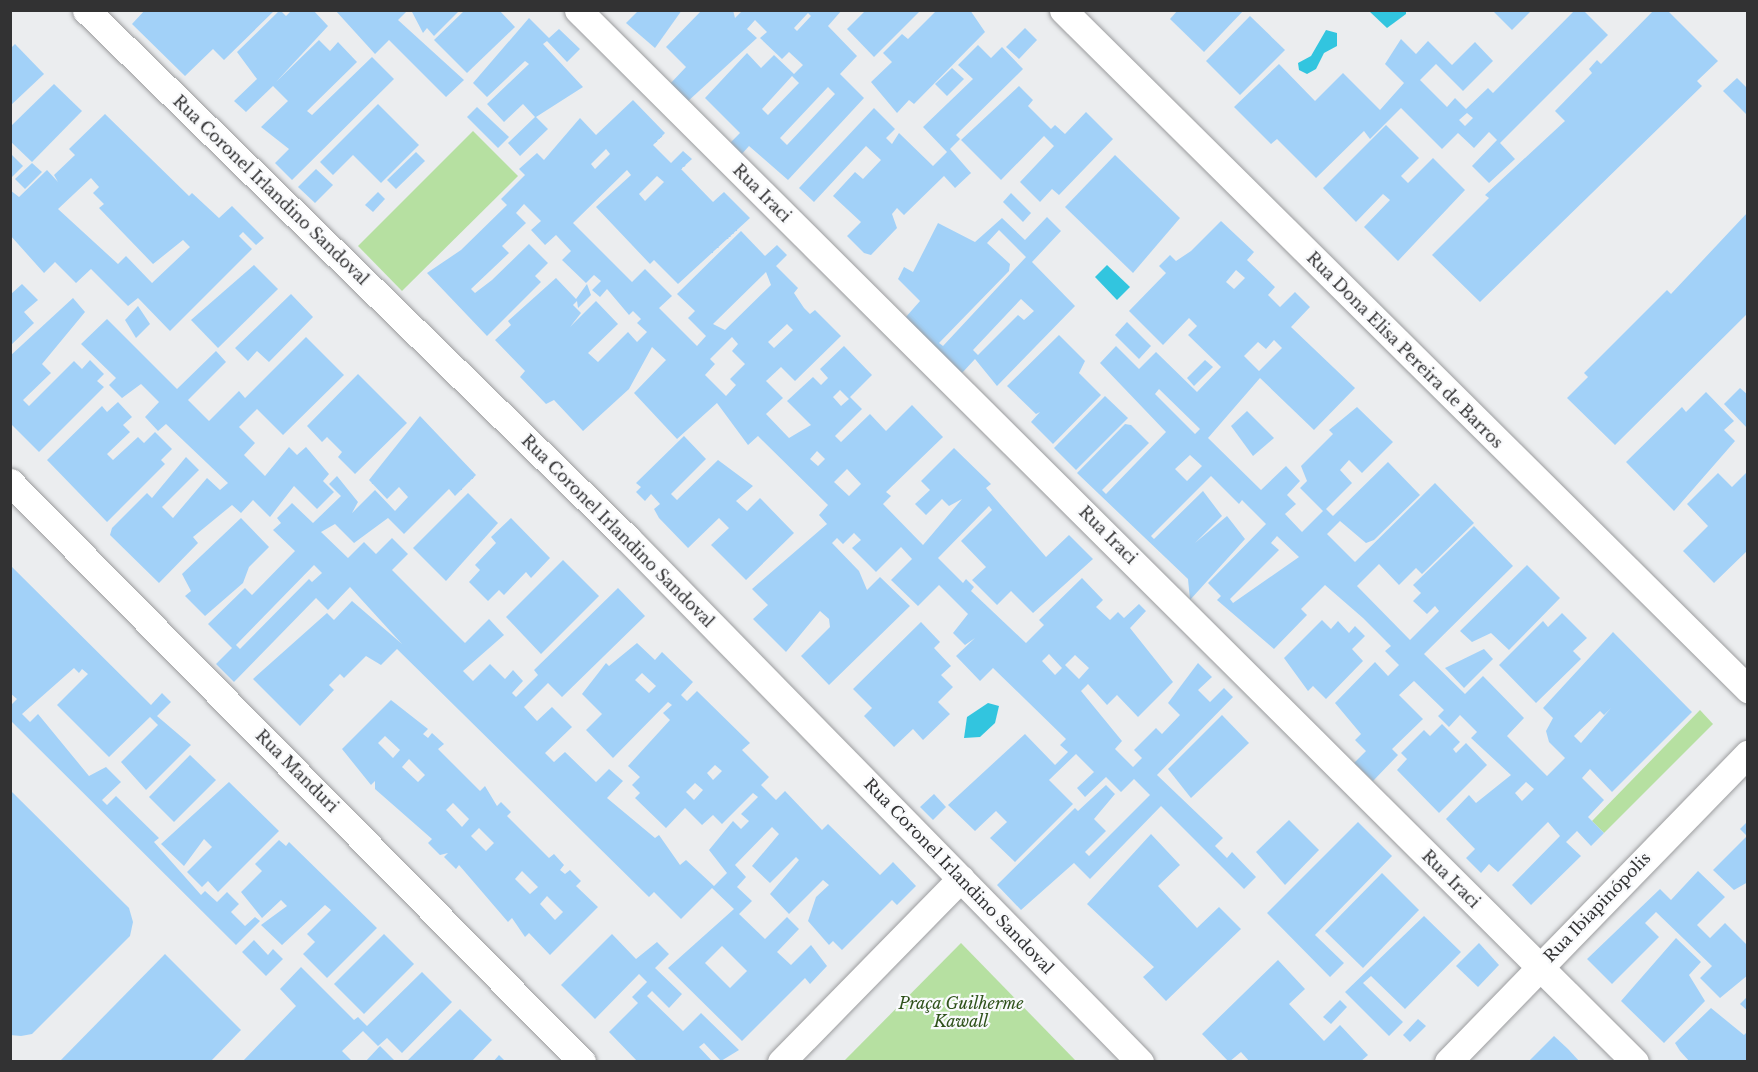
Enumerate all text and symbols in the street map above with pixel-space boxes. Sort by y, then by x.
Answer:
street label: Rua Coronel Irlandino Sandoval [169,91,373,289]
street label: Rua Iraci [729,160,795,226]
street label: Rua Dona Elisa Pereira de Barros [1303,248,1507,452]
street label: Rua Coronel Irlandino Sandoval [518,431,718,631]
street label: Rua Iraci [1075,502,1141,568]
street label: Rua Manduri [252,726,342,816]
street label: Rua Coronel Irlandino Sandoval [860,774,1058,978]
street label: Rua Iraci [1418,846,1484,912]
street label: Rua Ibiapinópolis [1540,848,1654,966]
park label: Praça Guilherme Kawall [898,993,1024,1031]

